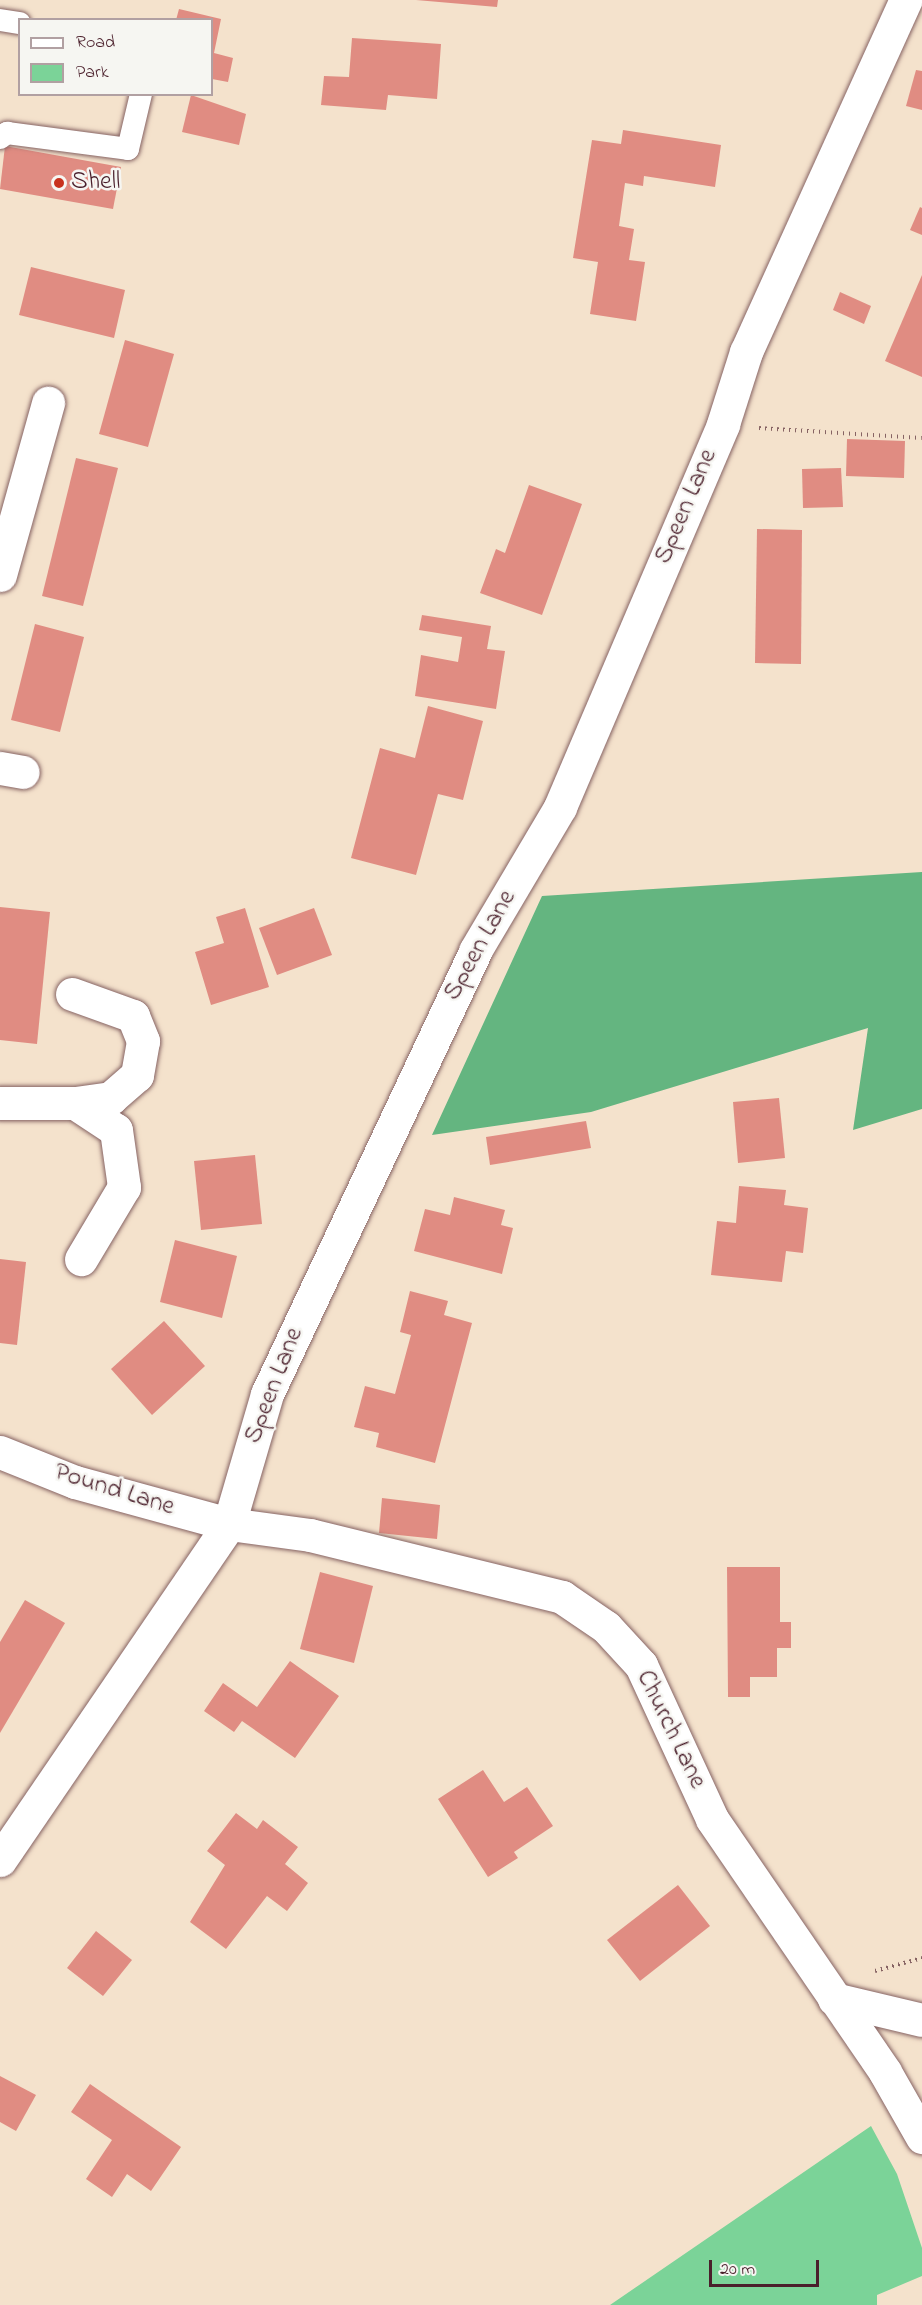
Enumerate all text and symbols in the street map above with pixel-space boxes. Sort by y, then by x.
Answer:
legend [18,18,213,96]
text: Road [76,30,115,56]
text: Park [76,60,109,86]
place label: Shell [71,167,120,199]
marker: Shell [52,176,66,190]
street label: Speen Lane [649,445,725,569]
street label: Speen Lane [438,885,524,1007]
street label: Speen Lane [239,1324,311,1448]
street label: Pound Lane [50,1458,178,1524]
street label: Church Lane [628,1666,712,1794]
scale bar [712,2248,822,2286]
text: 20 m [720,2257,755,2283]

